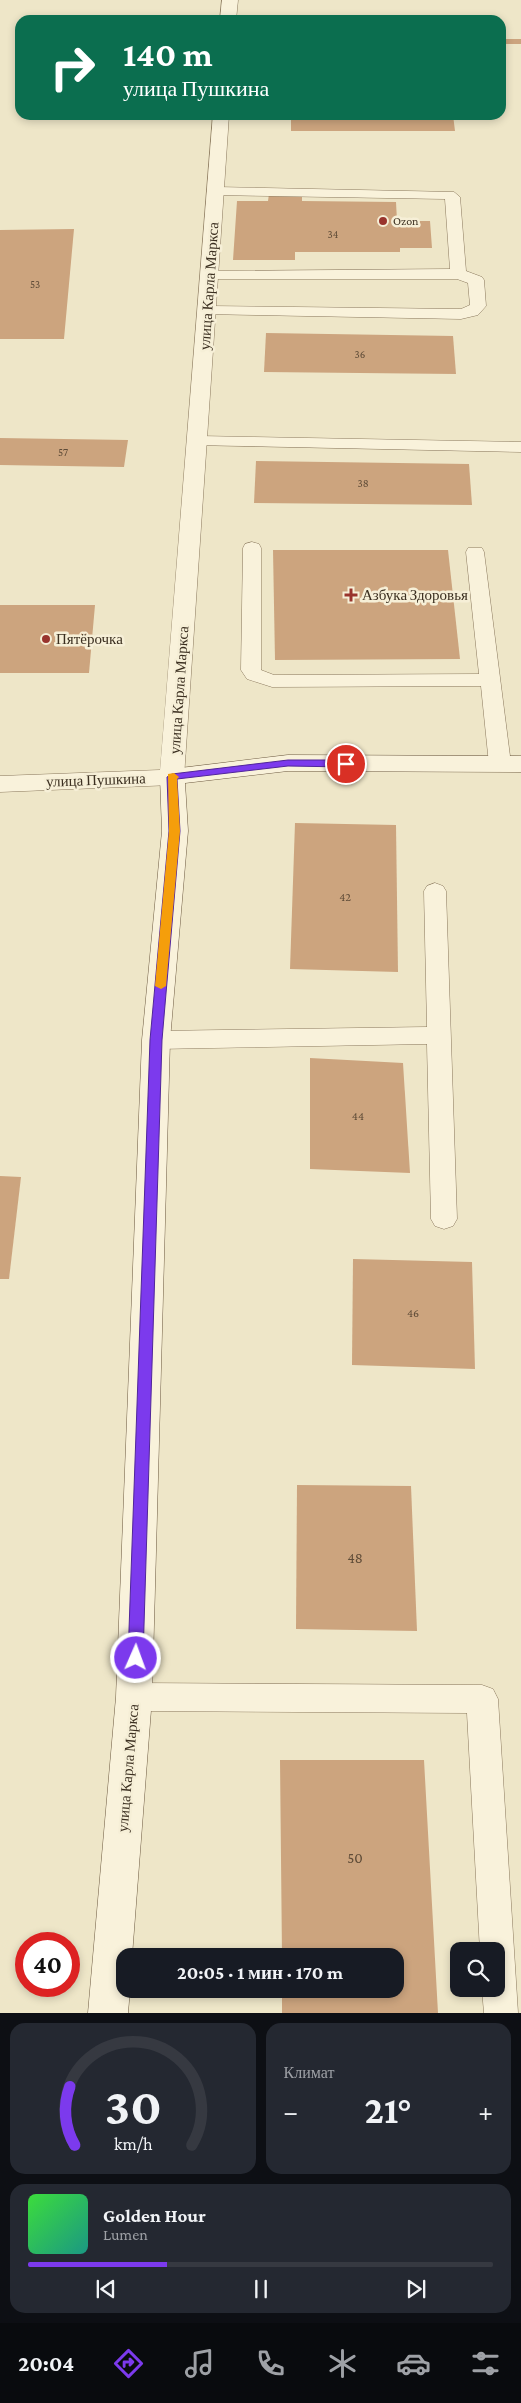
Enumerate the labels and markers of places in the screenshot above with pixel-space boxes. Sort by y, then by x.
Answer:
place label: Ozon [393,214,419,228]
marker: Ozon [377,215,389,227]
place label: Азбука Здоровья [362,587,468,603]
marker: Азбука Здоровья [344,588,358,602]
place label: Пятёрочка [56,631,123,647]
marker: Пятёрочка [40,633,52,645]
pin [325,743,367,785]

